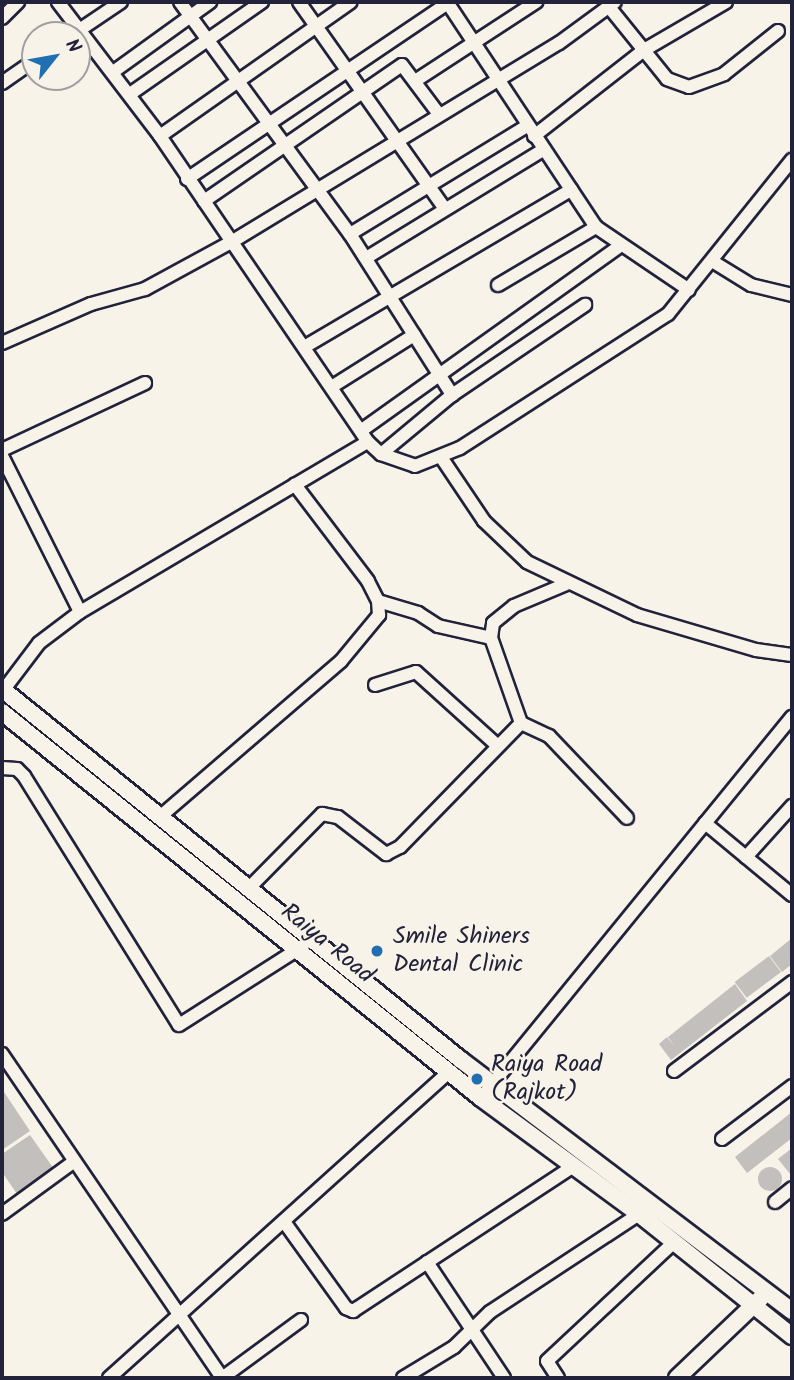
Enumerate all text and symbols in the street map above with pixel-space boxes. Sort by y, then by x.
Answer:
north arrow [21,21,91,91]
text: N [56,33,88,59]
street label: Raiya Road [275,898,379,990]
place label: Smile Shiners Dental Clinic [393,923,530,979]
marker: Smile Shiners Dental Clinic [367,941,387,961]
place label: Raiya Road (Rajkot) [491,1051,602,1107]
marker: Raiya Road (Rajkot) [469,1071,485,1087]

